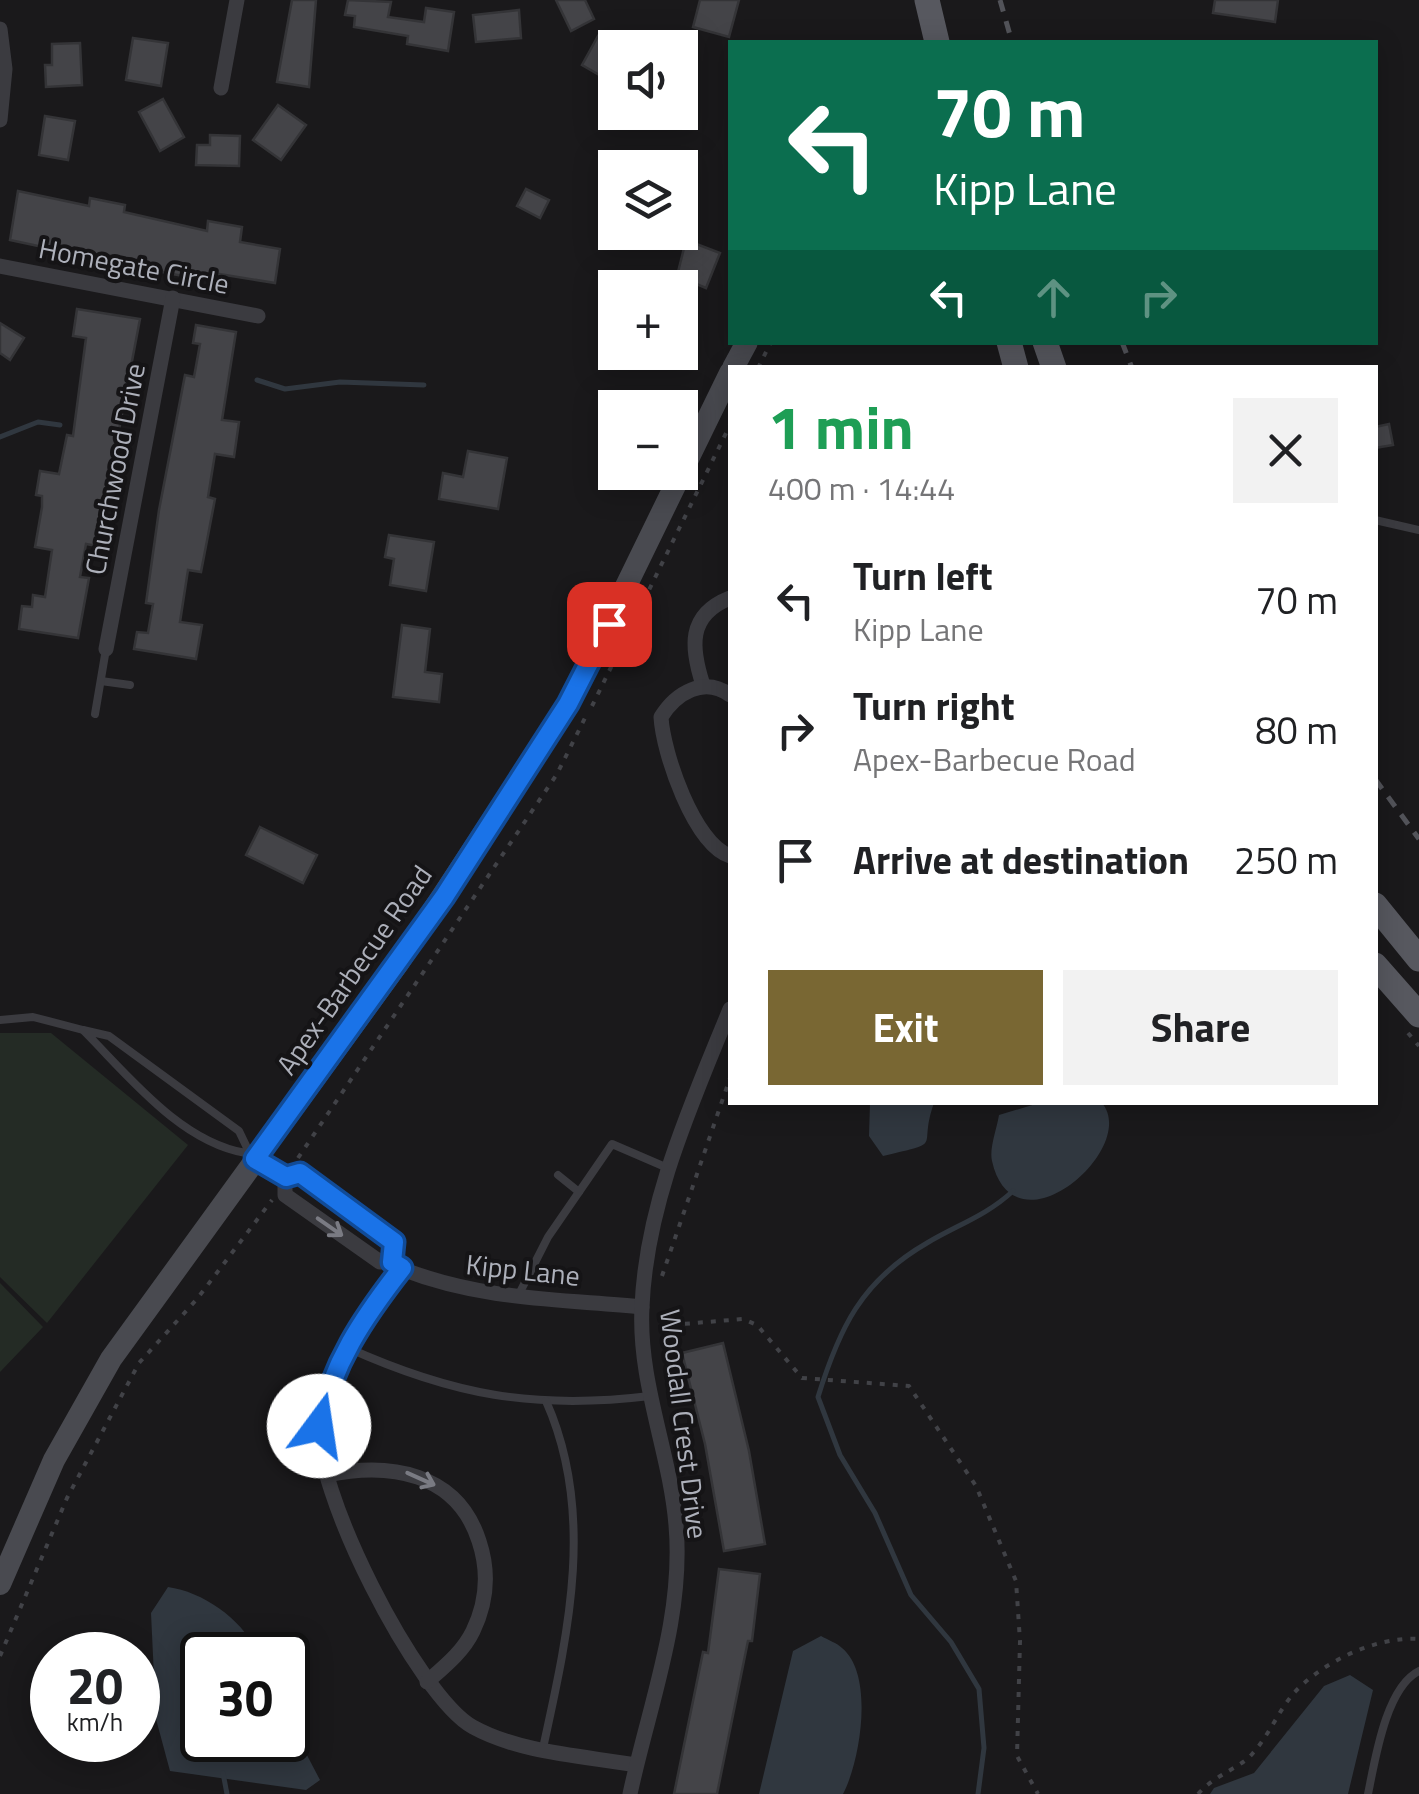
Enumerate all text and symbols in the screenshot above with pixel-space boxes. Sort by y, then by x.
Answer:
map controls [598,30,698,490]
button: sound [598,30,698,130]
text: 70 m [933,58,1086,164]
icon: left [768,80,898,210]
button: layers [598,150,698,250]
text: Kipp Lane [933,154,1117,222]
street label: Homegate Circle [35,226,233,305]
button: + [598,270,698,370]
icon: left [921,270,976,325]
icon: ahead [1026,270,1081,325]
icon: right [1131,270,1186,325]
street label: Churchwood Drive [73,359,156,578]
text: 1 min [768,381,914,472]
button: − [598,390,698,490]
button: close [1233,398,1338,503]
text: 400 m · 14:44 [768,464,955,512]
text: Turn left [853,547,993,605]
text: 70 m [1255,571,1338,629]
icon: left [768,573,823,628]
pin [567,582,652,667]
icon: arrive [582,597,637,652]
text: Kipp Lane [853,605,984,653]
text: Turn right [853,677,1015,735]
text: 80 m [1255,701,1338,759]
icon: right [768,703,823,758]
text: Apex-Barbecue Road [853,735,1136,783]
text: Arrive at destination [853,831,1189,889]
text: 250 m [1234,831,1338,889]
icon: arrive [768,833,823,888]
street label: Apex-Barbecue Road [265,856,442,1083]
button: Exit [768,970,1043,1085]
button: Share [1063,970,1338,1085]
one-way arrow [316,1216,344,1237]
street label: Kipp Lane [464,1242,582,1297]
street label: Woodall Crest Drive [649,1307,720,1541]
position arrow [267,1374,371,1478]
one-way arrow [405,1471,436,1489]
speed limit sign: 30 [180,1632,310,1762]
text: 20 [67,1647,123,1723]
text: km/h [67,1703,123,1741]

